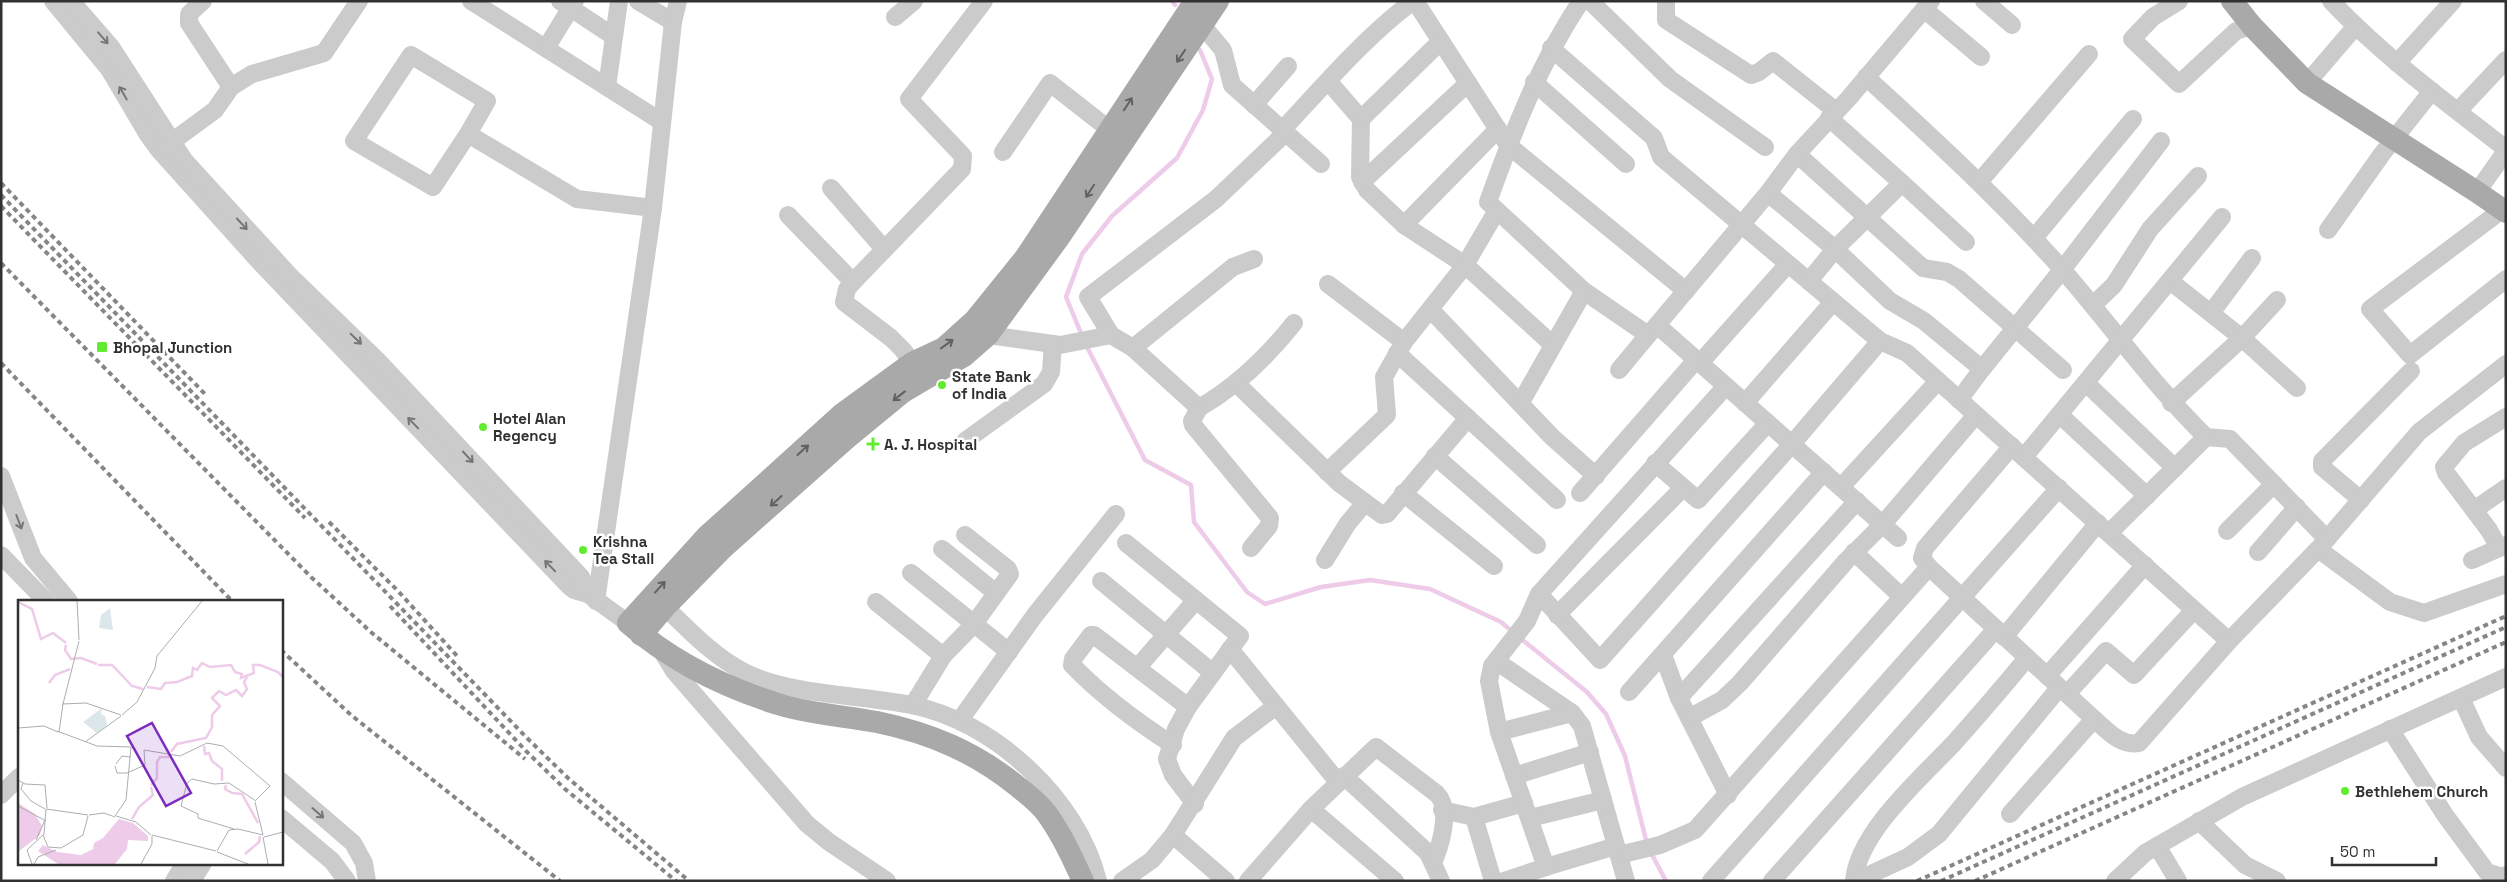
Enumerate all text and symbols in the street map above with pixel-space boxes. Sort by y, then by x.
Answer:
one-way arrow [97,31,108,44]
one-way arrow [1176,49,1186,63]
one-way arrow [118,86,127,101]
one-way arrow [1123,97,1133,111]
one-way arrow [1085,183,1095,197]
one-way arrow [236,217,248,230]
one-way arrow [350,333,362,345]
place label: Bhopal Junction [113,338,232,357]
one-way arrow [940,339,954,349]
marker: Bhopal Junction [95,340,109,354]
place label: State Bank of India [952,367,1032,403]
marker: State Bank of India [936,379,948,391]
one-way arrow [892,391,906,401]
place label: Hotel Alan Regency [493,409,566,445]
one-way arrow [407,417,419,430]
marker: Hotel Alan Regency [477,421,489,433]
place label: A. J. Hospital [884,435,977,454]
marker: A. J. Hospital [866,437,880,451]
one-way arrow [796,445,809,456]
one-way arrow [462,450,474,463]
one-way arrow [769,496,782,507]
one-way arrow [15,514,24,529]
place label: Krishna Tea Stall [593,532,654,568]
marker: Krishna Tea Stall [577,544,589,556]
one-way arrow [544,560,556,572]
one-way arrow [654,581,666,594]
inset map [18,600,282,864]
place label: Bethlehem Church [2355,782,2488,801]
marker: Bethlehem Church [2339,785,2351,797]
one-way arrow [311,807,324,818]
scale bar [2332,834,2436,866]
text: 50 m [2340,842,2375,861]

